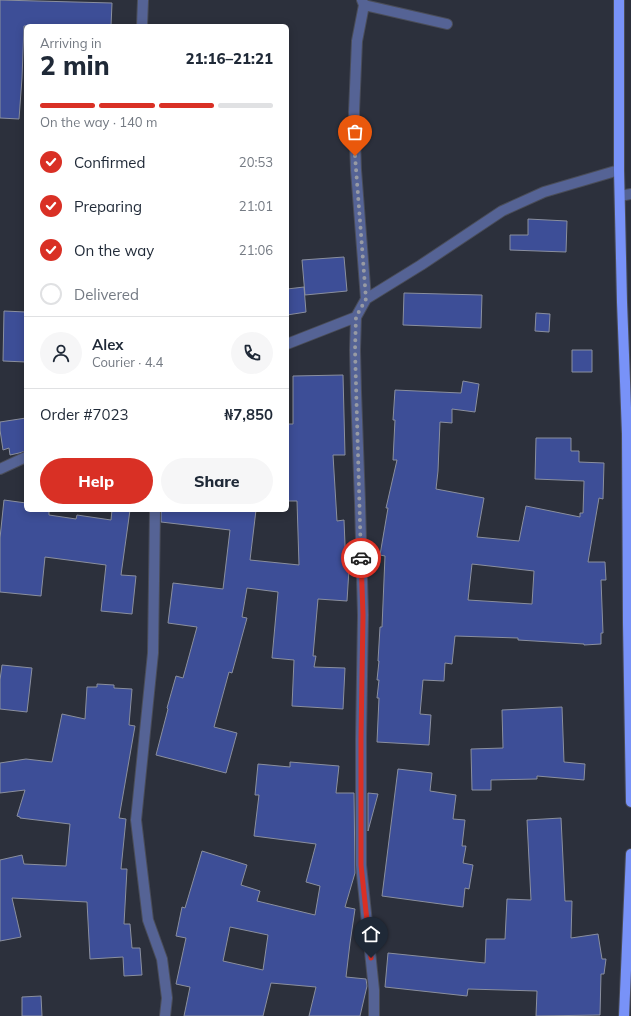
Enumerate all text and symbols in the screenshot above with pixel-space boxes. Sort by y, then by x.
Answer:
text: Arriving in [40,35,102,51]
text: 2 min [40,49,110,82]
text: 21:16–21:21 [186,49,273,68]
text: On the way · 140 m [40,114,157,130]
pin [338,115,372,156]
icon: bag [344,121,366,143]
icon: check [40,151,62,173]
text: Confirmed [74,153,145,172]
text: 20:53 [239,154,273,170]
icon: check [40,195,62,217]
text: Preparing [74,197,142,216]
text: 21:01 [239,198,273,214]
icon: check [40,239,62,261]
text: On the way [74,241,154,260]
text: 21:06 [239,242,273,258]
text: Delivered [74,285,139,304]
button: person [40,332,82,374]
button: phone [231,332,273,374]
text: Alex [92,335,124,354]
text: Courier · 4.4 [92,354,163,370]
text: Order #7023 [40,405,128,424]
text: ₦7,850 [224,405,273,424]
button: Help [40,458,153,504]
button: Share [161,458,273,504]
courier [341,538,381,578]
icon: car [350,547,372,569]
pin [354,917,388,958]
icon: home [360,923,382,945]

